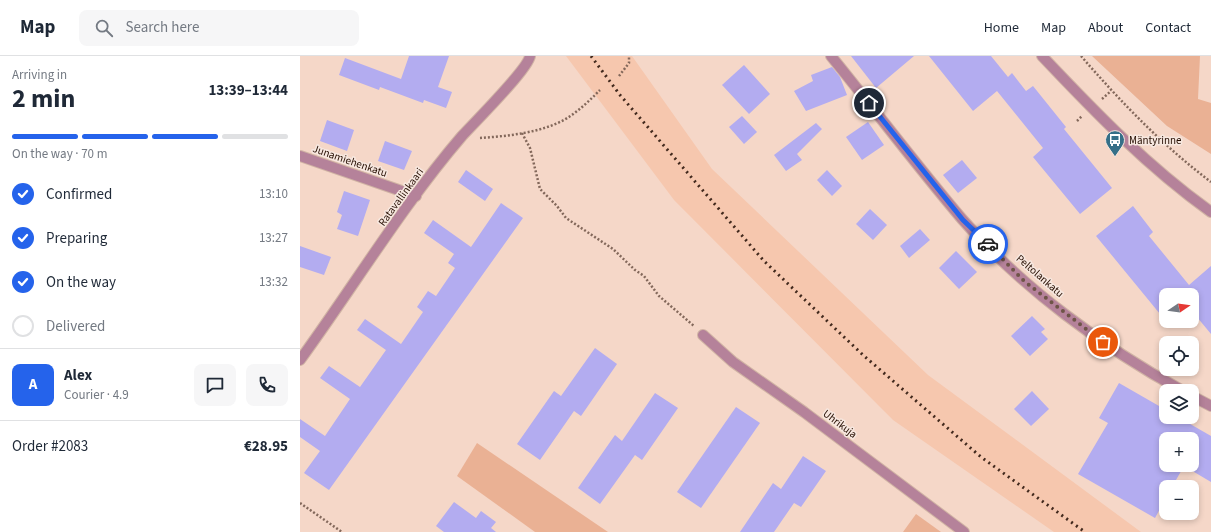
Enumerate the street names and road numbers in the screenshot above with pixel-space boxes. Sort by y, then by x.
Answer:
street label: Junamiehenkatu [311,141,389,181]
street label: Ratavallinkaari [375,165,427,229]
street label: Peltolankatu [1013,251,1067,301]
street label: Uhrikuja [820,406,860,442]

